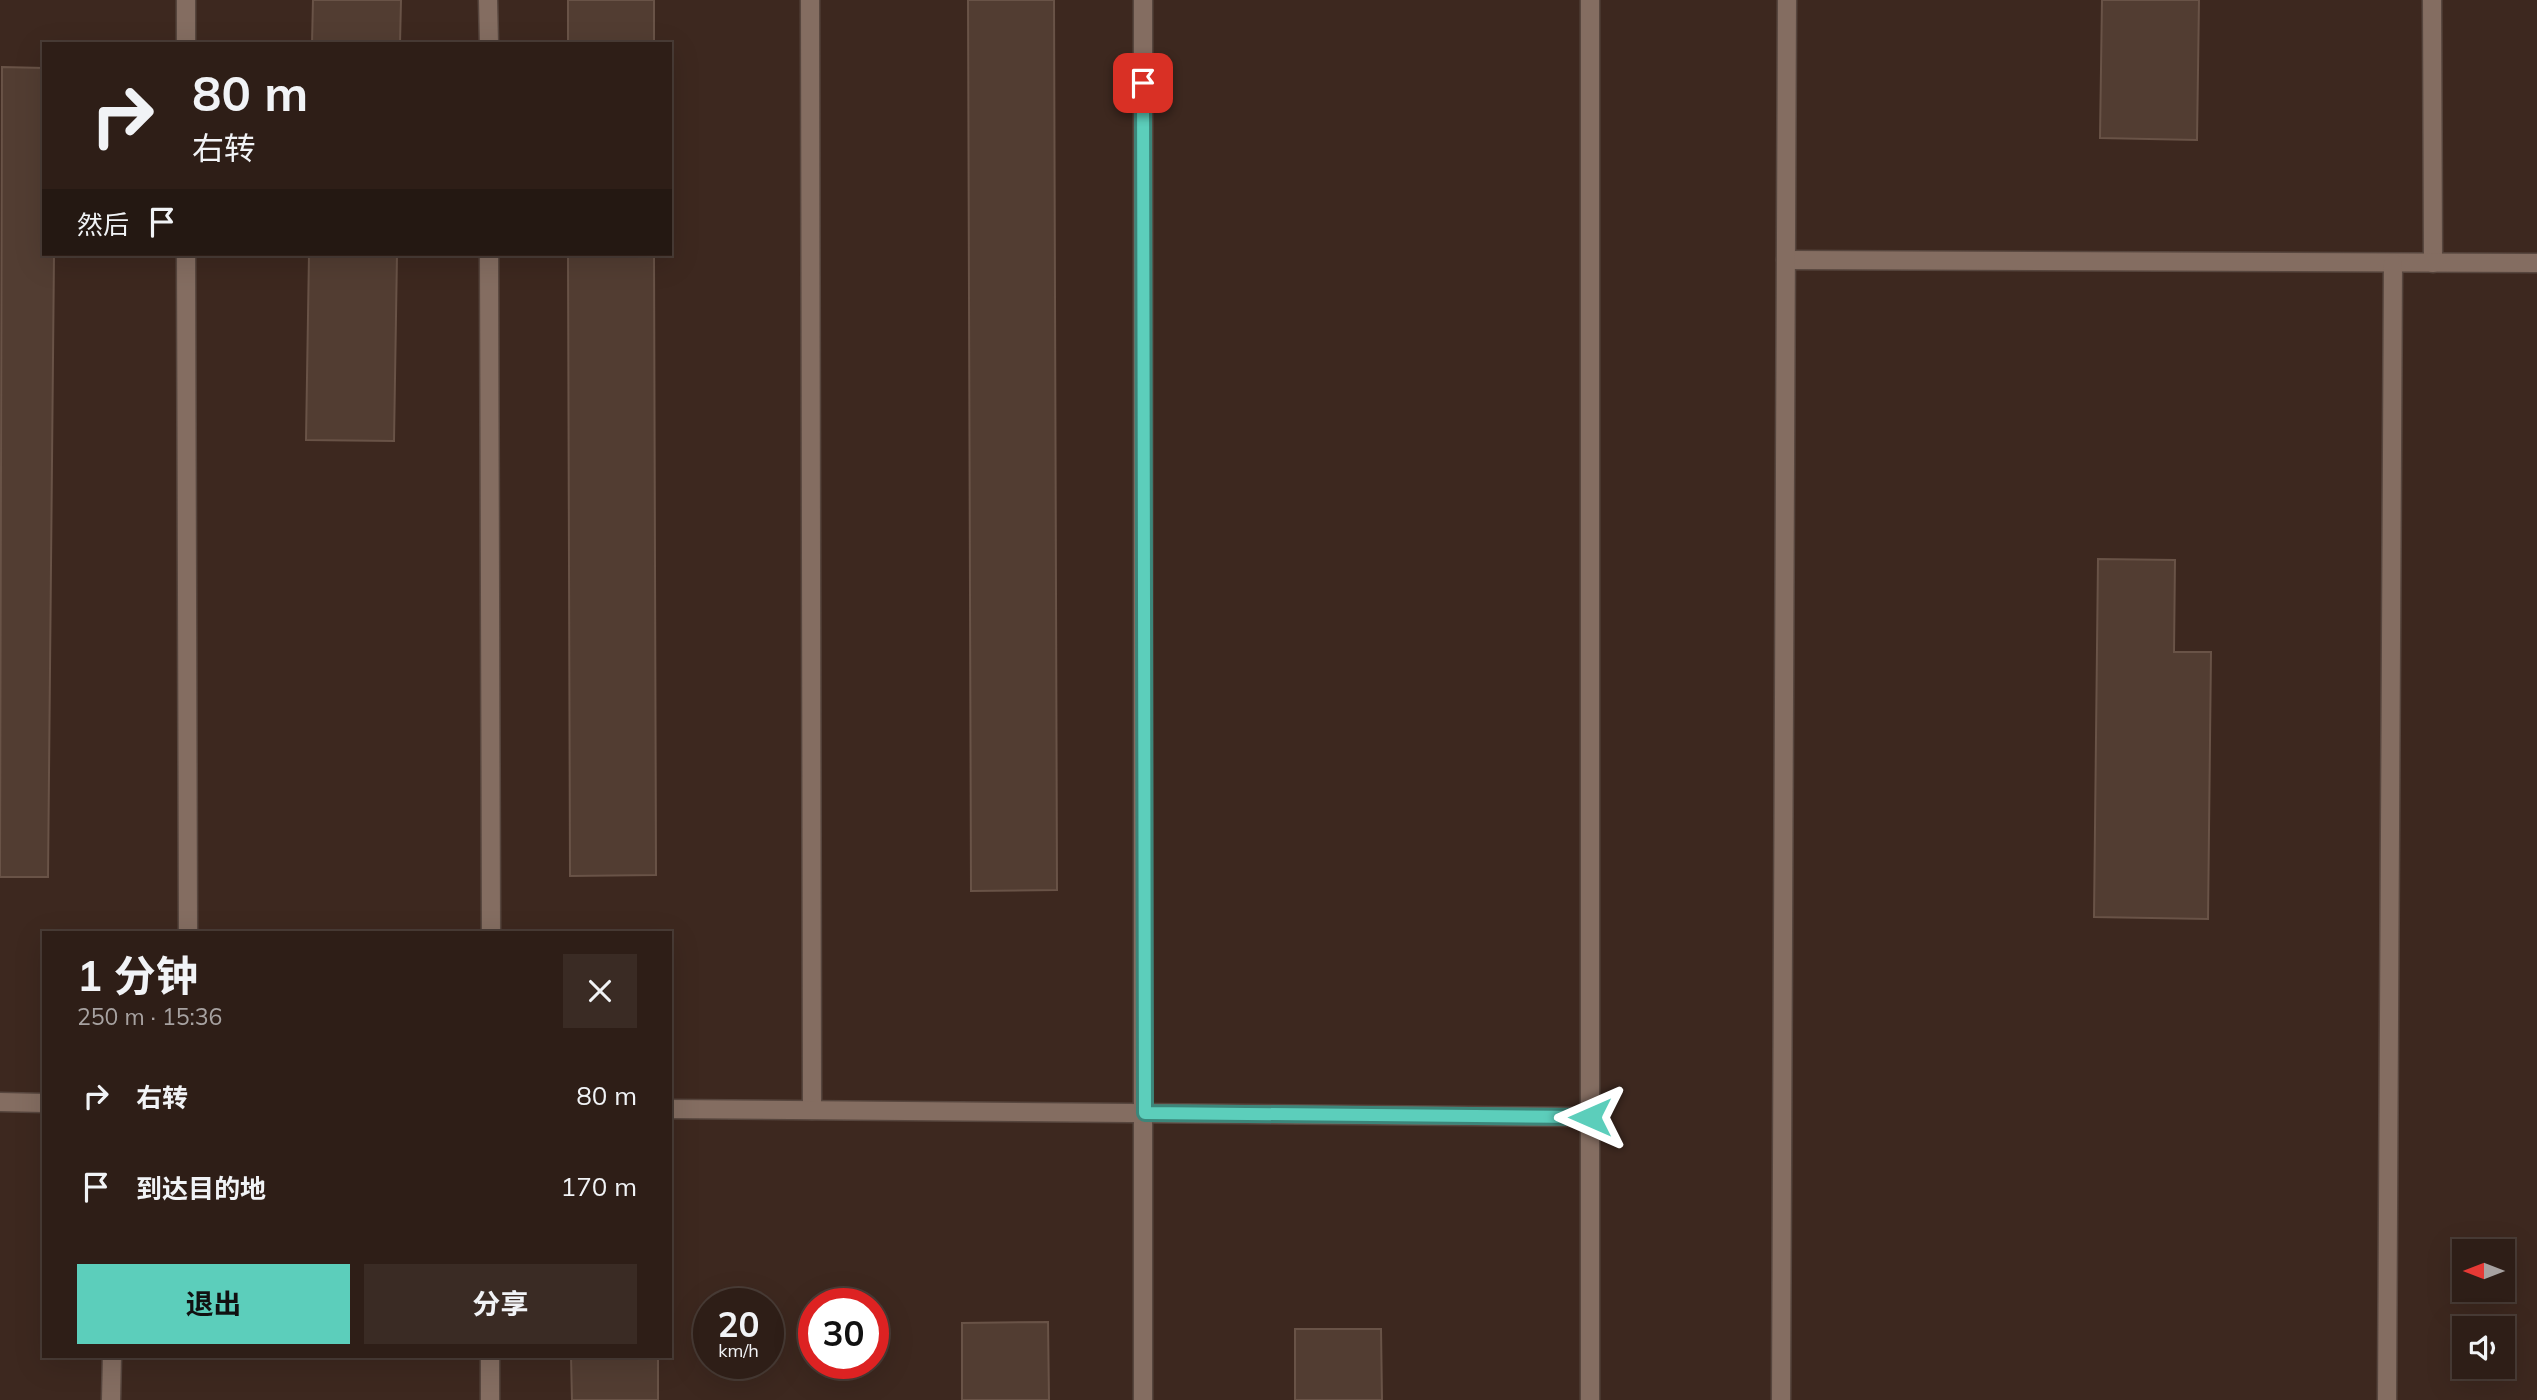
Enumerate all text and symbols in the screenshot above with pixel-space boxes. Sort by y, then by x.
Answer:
pin [1113,53,1173,113]
text: 80 m [192,62,308,123]
icon: arrive [1124,64,1162,102]
icon: right [77,70,168,161]
text: 右转 [192,128,256,168]
icon: arrive [143,203,181,241]
text: 然后 [77,208,129,241]
text: 1 分钟 [77,949,198,1002]
button: close [563,954,637,1028]
text: 250 m · 15:36 [77,1002,222,1031]
icon: right [77,1077,115,1115]
text: 80 m [576,1079,637,1112]
position arrow [1553,1080,1627,1154]
text: 右转 [136,1081,188,1114]
icon: arrive [77,1168,115,1206]
text: 170 m [561,1170,637,1203]
text: 到达目的地 [136,1172,266,1205]
north arrow [2452,1239,2515,1302]
map controls [2452,1239,2515,1379]
button: 退出 [77,1264,350,1344]
button: 分享 [364,1264,637,1344]
speed limit sign: 30 [798,1288,889,1379]
text: 20 [717,1302,760,1346]
button: sound [2452,1316,2515,1379]
text: km/h [718,1339,759,1362]

